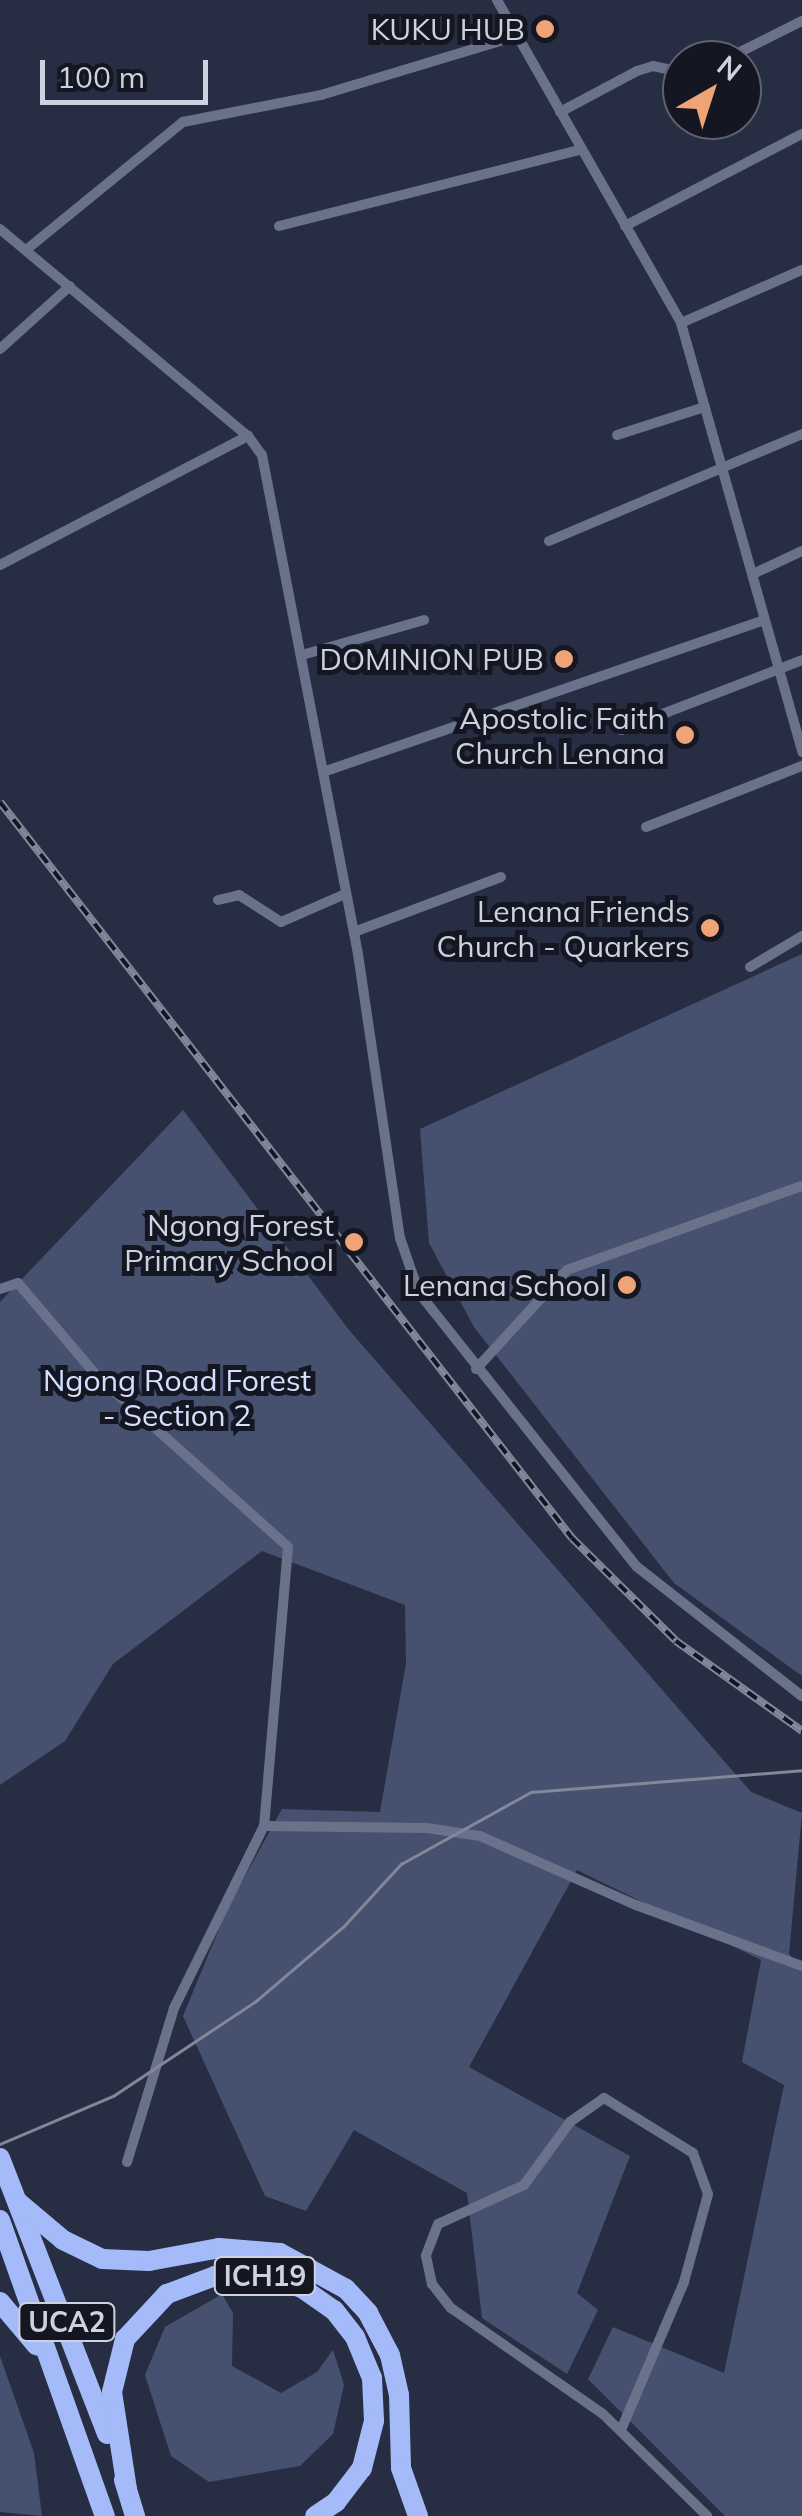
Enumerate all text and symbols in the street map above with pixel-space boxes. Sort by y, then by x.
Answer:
place label: KUKU HUB [371,11,525,47]
marker: KUKU HUB [534,18,556,40]
scale bar [45,40,212,102]
north arrow [662,40,762,140]
text: N [711,48,749,88]
text: 100 m [57,58,145,96]
place label: DOMINION PUB [320,641,544,677]
marker: DOMINION PUB [553,648,575,670]
place label: Apostolic Faith Church Lenana [455,700,665,770]
marker: Apostolic Faith Church Lenana [674,724,696,746]
place label: Lenana Friends Church - Quarkers [437,893,690,964]
marker: Lenana Friends Church - Quarkers [699,917,721,939]
place label: Ngong Forest Primary School [124,1207,334,1278]
marker: Ngong Forest Primary School [343,1231,365,1253]
place label: Lenana School [403,1267,607,1303]
marker: Lenana School [616,1274,638,1296]
park label: Ngong Road Forest - Section 2 [43,1362,311,1432]
road number: ICH19 [212,2253,318,2299]
road number: UCA2 [17,2299,117,2345]

